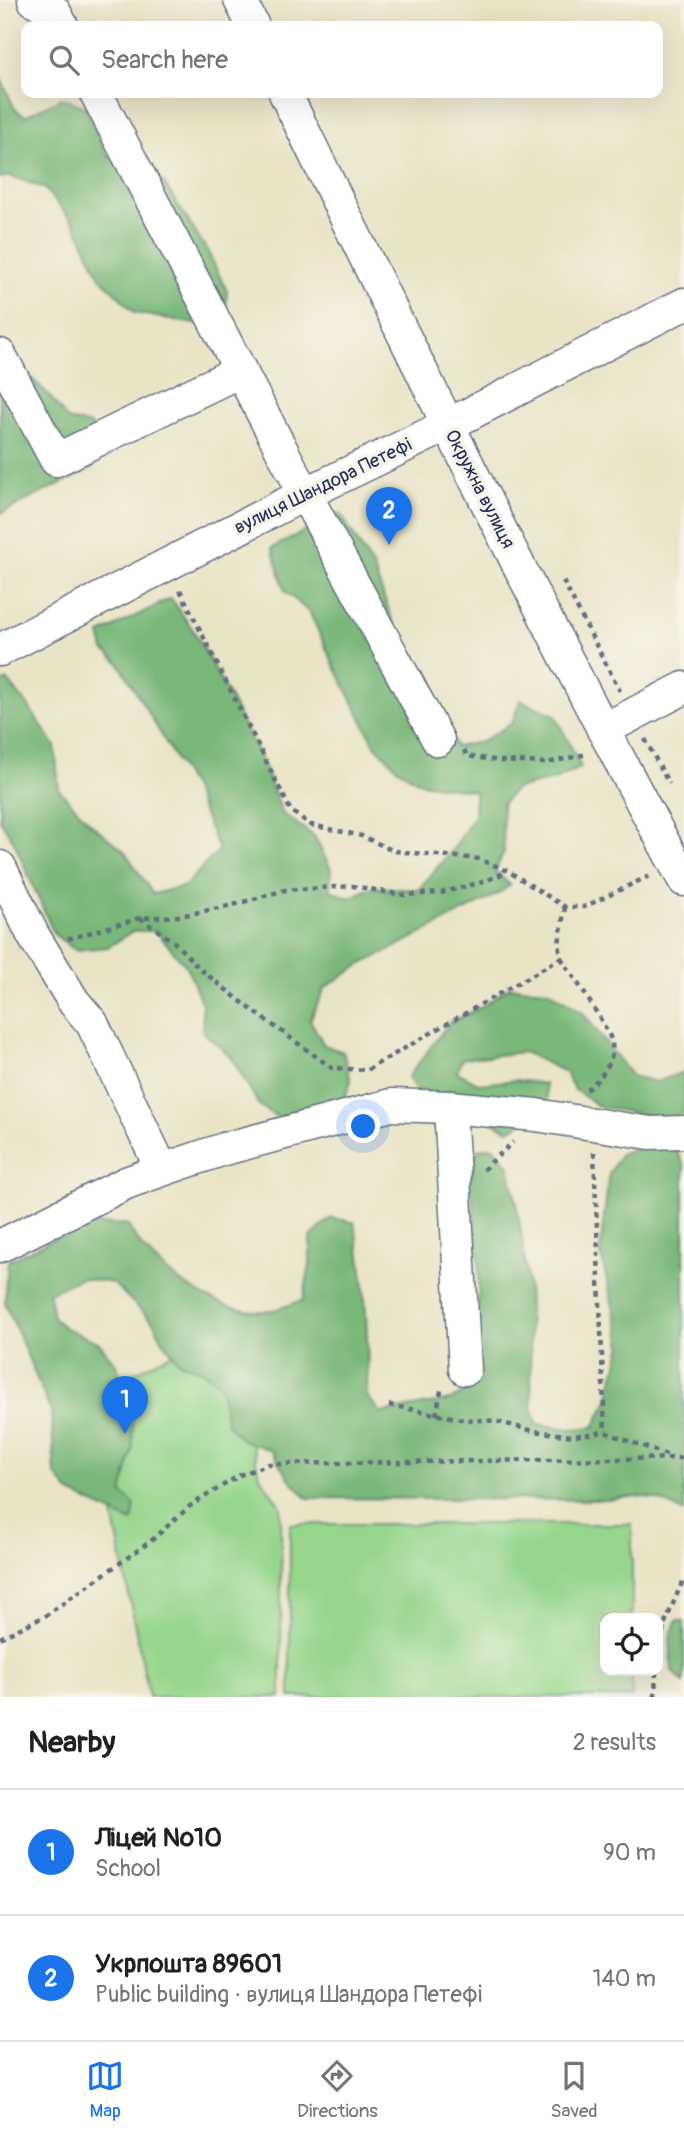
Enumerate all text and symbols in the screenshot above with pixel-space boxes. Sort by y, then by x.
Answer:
search box [21,21,663,98]
icon: search [45,41,83,79]
text: Search here [101,44,228,76]
street label: Окружна вулиця [440,425,520,553]
street label: вулиця Шандора Петефі [230,433,416,539]
pin: 2 [366,487,412,545]
your location [346,1109,380,1143]
pin: 1 [102,1376,148,1434]
map controls [600,1613,663,1676]
button: locate [600,1613,663,1676]
text: Nearby [28,1724,115,1761]
text: 2 results [573,1728,656,1757]
text: Ліцей №10 [95,1822,222,1854]
text: 1 [47,1838,56,1867]
text: 90 m [603,1838,656,1867]
text: School [95,1854,161,1883]
text: Укрпошта 89601 [95,1948,282,1980]
text: 2 [45,1964,57,1993]
text: 140 m [593,1964,656,1993]
text: Public building · вулиця Шандора Петефі [95,1980,482,2009]
tab: Map [86,2057,124,2123]
tab: Directions [297,2057,378,2123]
tab: Saved [550,2057,598,2123]

